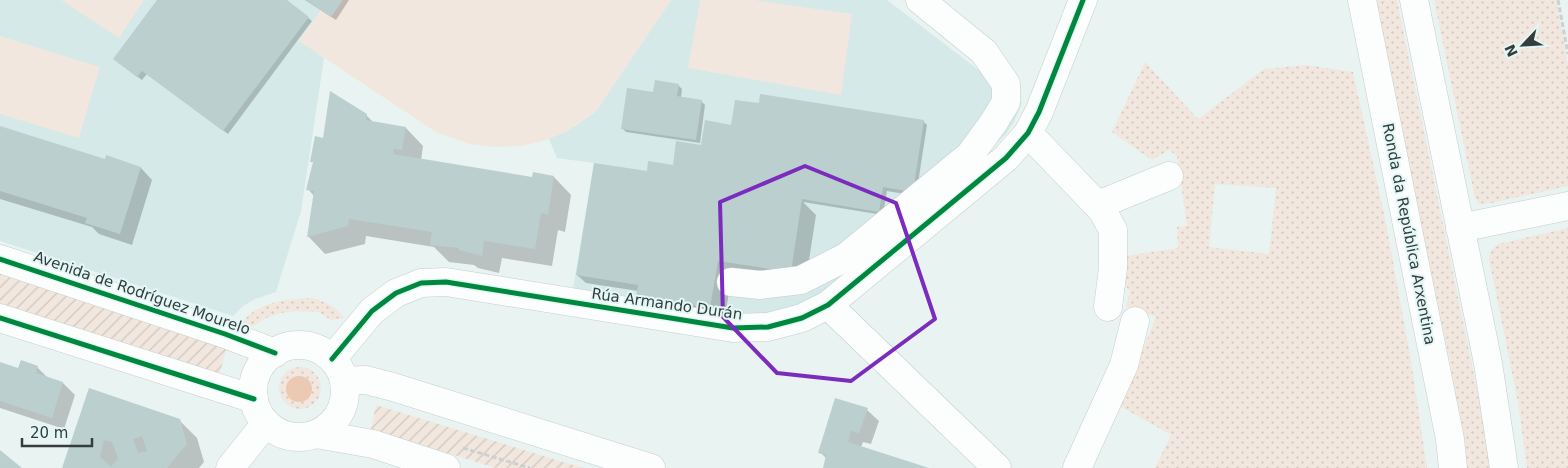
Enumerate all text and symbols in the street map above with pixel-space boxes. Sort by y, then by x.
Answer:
north arrow [1498,20,1548,70]
text: N [1501,42,1521,59]
street label: Ronda da República Arxentina [1379,122,1439,346]
street label: Avenida de Rodríguez Mourelo [31,247,253,339]
street label: Rúa Armando Durán [590,285,744,323]
scale bar [22,416,92,448]
text: 20 m [30,424,68,442]

